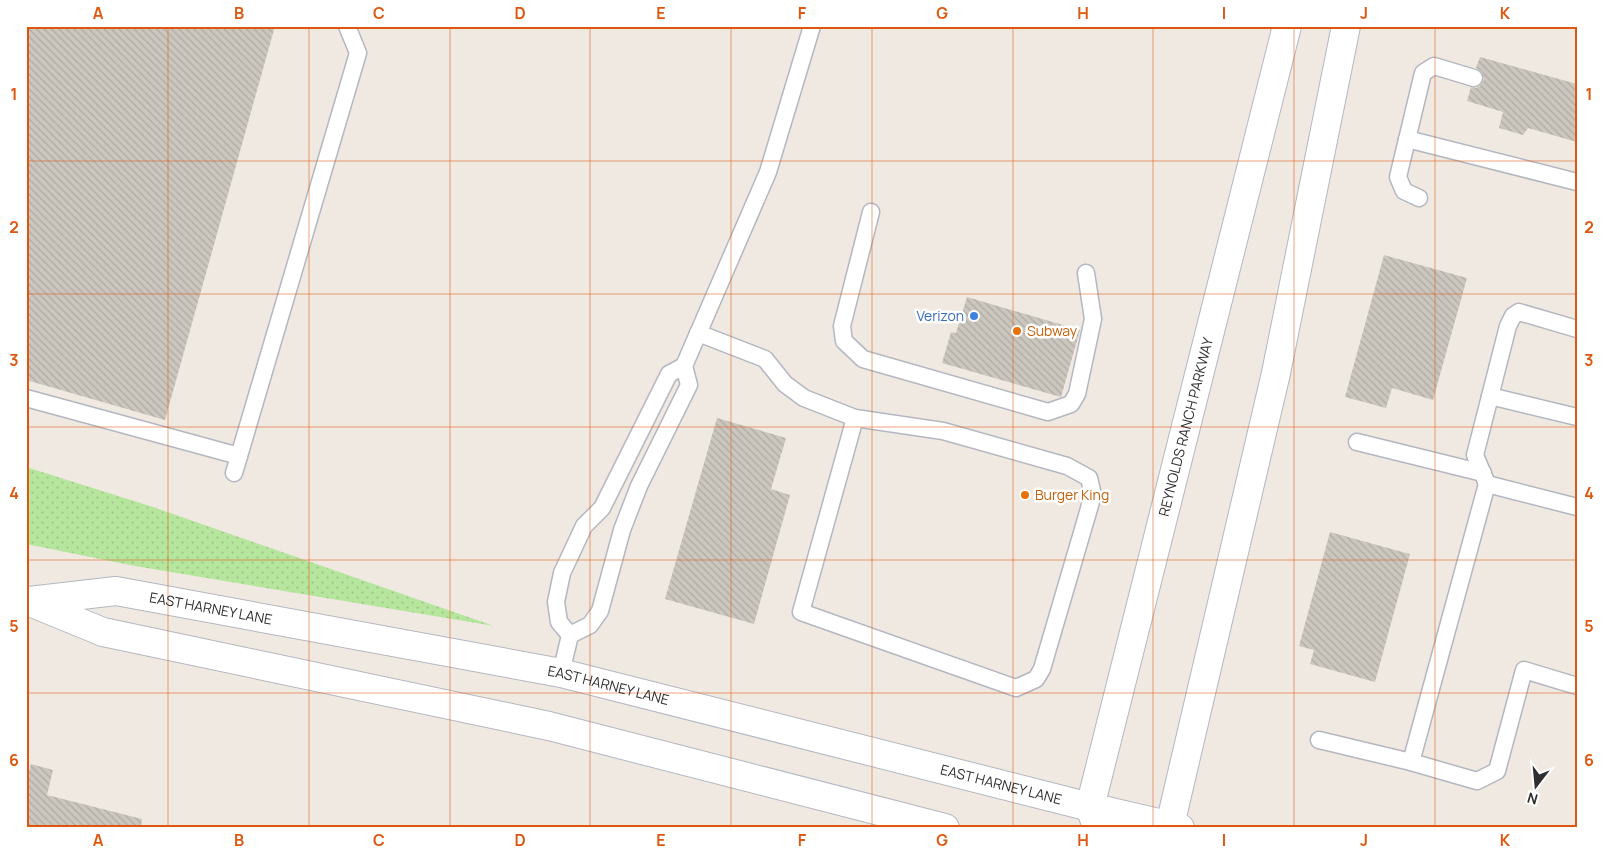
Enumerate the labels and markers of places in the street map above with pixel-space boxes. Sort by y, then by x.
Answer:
place label: Verizon [916,306,964,325]
marker: Verizon [968,310,980,322]
place label: Subway [1027,321,1078,340]
marker: Subway [1011,325,1023,337]
place label: Burger King [1035,485,1109,504]
marker: Burger King [1019,489,1031,501]

